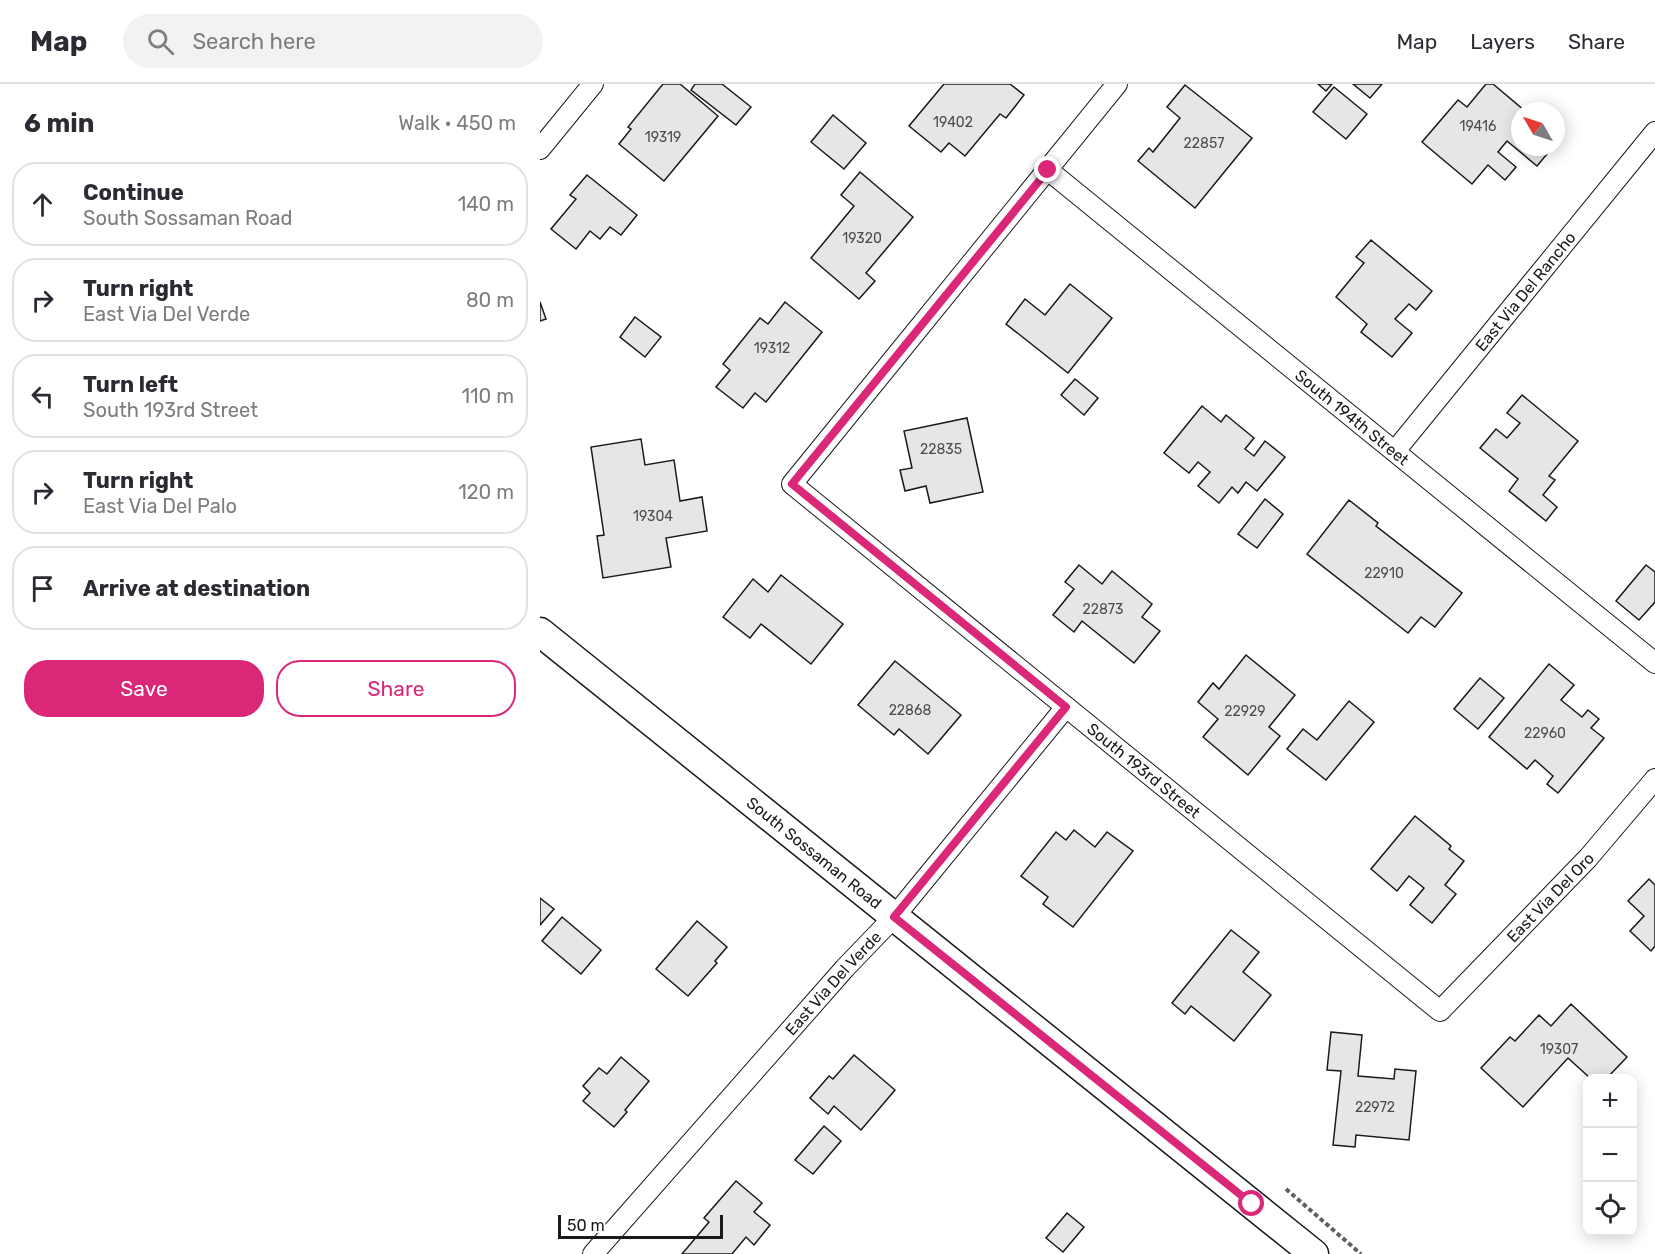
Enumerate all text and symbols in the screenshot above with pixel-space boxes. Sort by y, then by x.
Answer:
search box [123,14,543,68]
text: Map [30,25,87,58]
icon: search [144,25,177,58]
text: Search here [192,28,316,55]
text: Map [1396,29,1437,54]
text: Layers [1470,29,1535,54]
text: Share [1568,29,1625,54]
north arrow [1511,102,1565,156]
text: 6 min [24,108,94,139]
text: Walk · 450 m [398,111,516,135]
house number: 19402 [933,114,973,131]
house number: 19416 [1460,118,1496,135]
house number: 19319 [645,129,681,146]
house number: 22857 [1184,135,1224,152]
route end [1034,156,1060,182]
text: Continue [83,179,184,206]
icon: ahead [26,188,59,221]
text: 140 m [458,192,514,216]
text: South Sossaman Road [83,206,292,230]
street label: East Via Del Rancho [1471,228,1580,355]
house number: 19320 [842,230,882,247]
text: Turn right [83,275,193,302]
icon: right [26,284,59,317]
text: 80 m [466,288,514,312]
text: East Via Del Verde [83,302,250,326]
house number: 19312 [754,340,790,357]
street label: South 194th Street [1291,366,1413,469]
text: Turn left [83,371,178,398]
icon: left [26,380,59,413]
text: 110 m [462,384,514,408]
text: South 193rd Street [83,398,258,422]
house number: 22835 [920,441,962,458]
text: Turn right [83,467,193,494]
icon: right [26,476,59,509]
text: 120 m [458,480,514,504]
text: East Via Del Palo [83,494,237,518]
house number: 19304 [633,508,673,525]
house number: 22910 [1364,565,1404,582]
icon: arrive [26,572,59,605]
text: Arrive at destination [83,575,310,602]
house number: 22873 [1083,601,1123,618]
button: Save [24,660,264,717]
button: Share [276,660,516,717]
house number: 22868 [889,702,931,719]
house number: 22929 [1224,703,1266,720]
street label: South 193rd Street [1083,719,1204,822]
house number: 22960 [1524,725,1566,742]
street label: South Sossaman Road [743,793,885,913]
street label: East Via Del Oro [1503,849,1598,946]
street label: East Via Del Verde [781,927,885,1039]
house number: 19307 [1540,1041,1578,1058]
map controls [1583,1074,1637,1236]
button: + [1583,1074,1637,1128]
house number: 22972 [1355,1099,1395,1116]
button: − [1583,1128,1637,1182]
button: locate [1583,1182,1637,1236]
route start [1238,1190,1264,1216]
scale bar [558,1212,723,1240]
text: 50 m [567,1216,605,1235]

